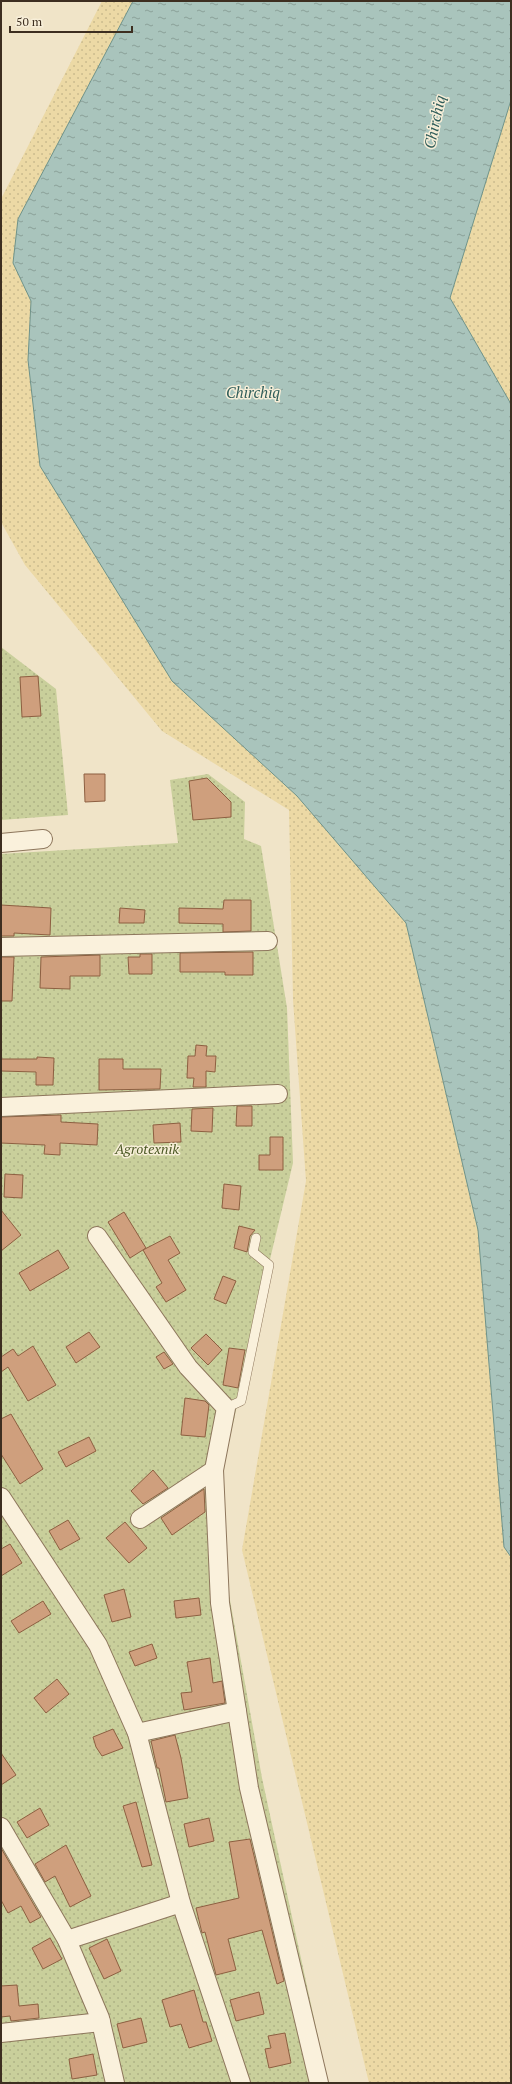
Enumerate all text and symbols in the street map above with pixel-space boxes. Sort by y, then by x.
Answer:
scale bar [10,8,132,34]
text: 50 m [16,14,43,29]
water label: Chirchiq [419,93,449,150]
water label: Chirchiq [226,382,280,402]
park label: Agrotexnik [114,1139,179,1158]

